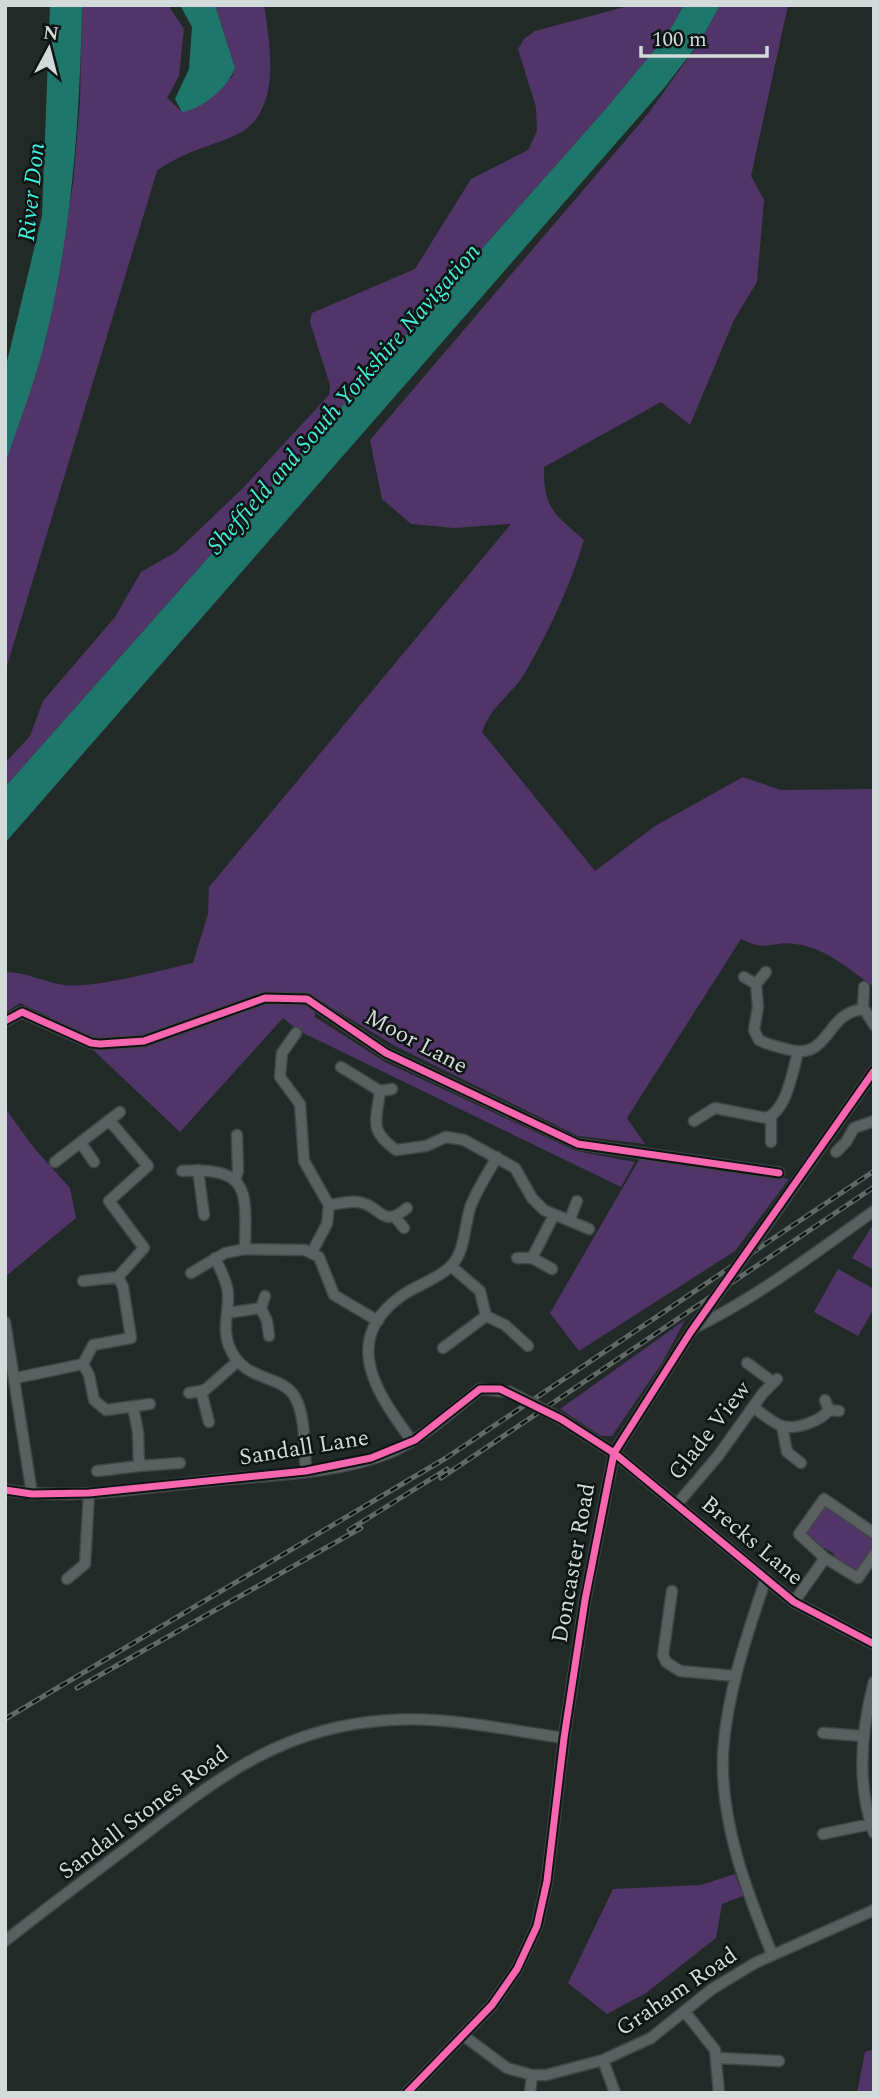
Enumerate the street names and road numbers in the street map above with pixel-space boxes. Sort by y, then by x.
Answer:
street label: Moor Lane [358,1000,474,1084]
street label: Glade View [660,1373,761,1488]
street label: Sandall Lane [237,1420,371,1476]
street label: Doncaster Road [543,1480,605,1646]
street label: Brecks Lane [693,1487,811,1595]
street label: Sandall Stones Road [51,1737,237,1889]
street label: Graham Road [609,1938,745,2046]

